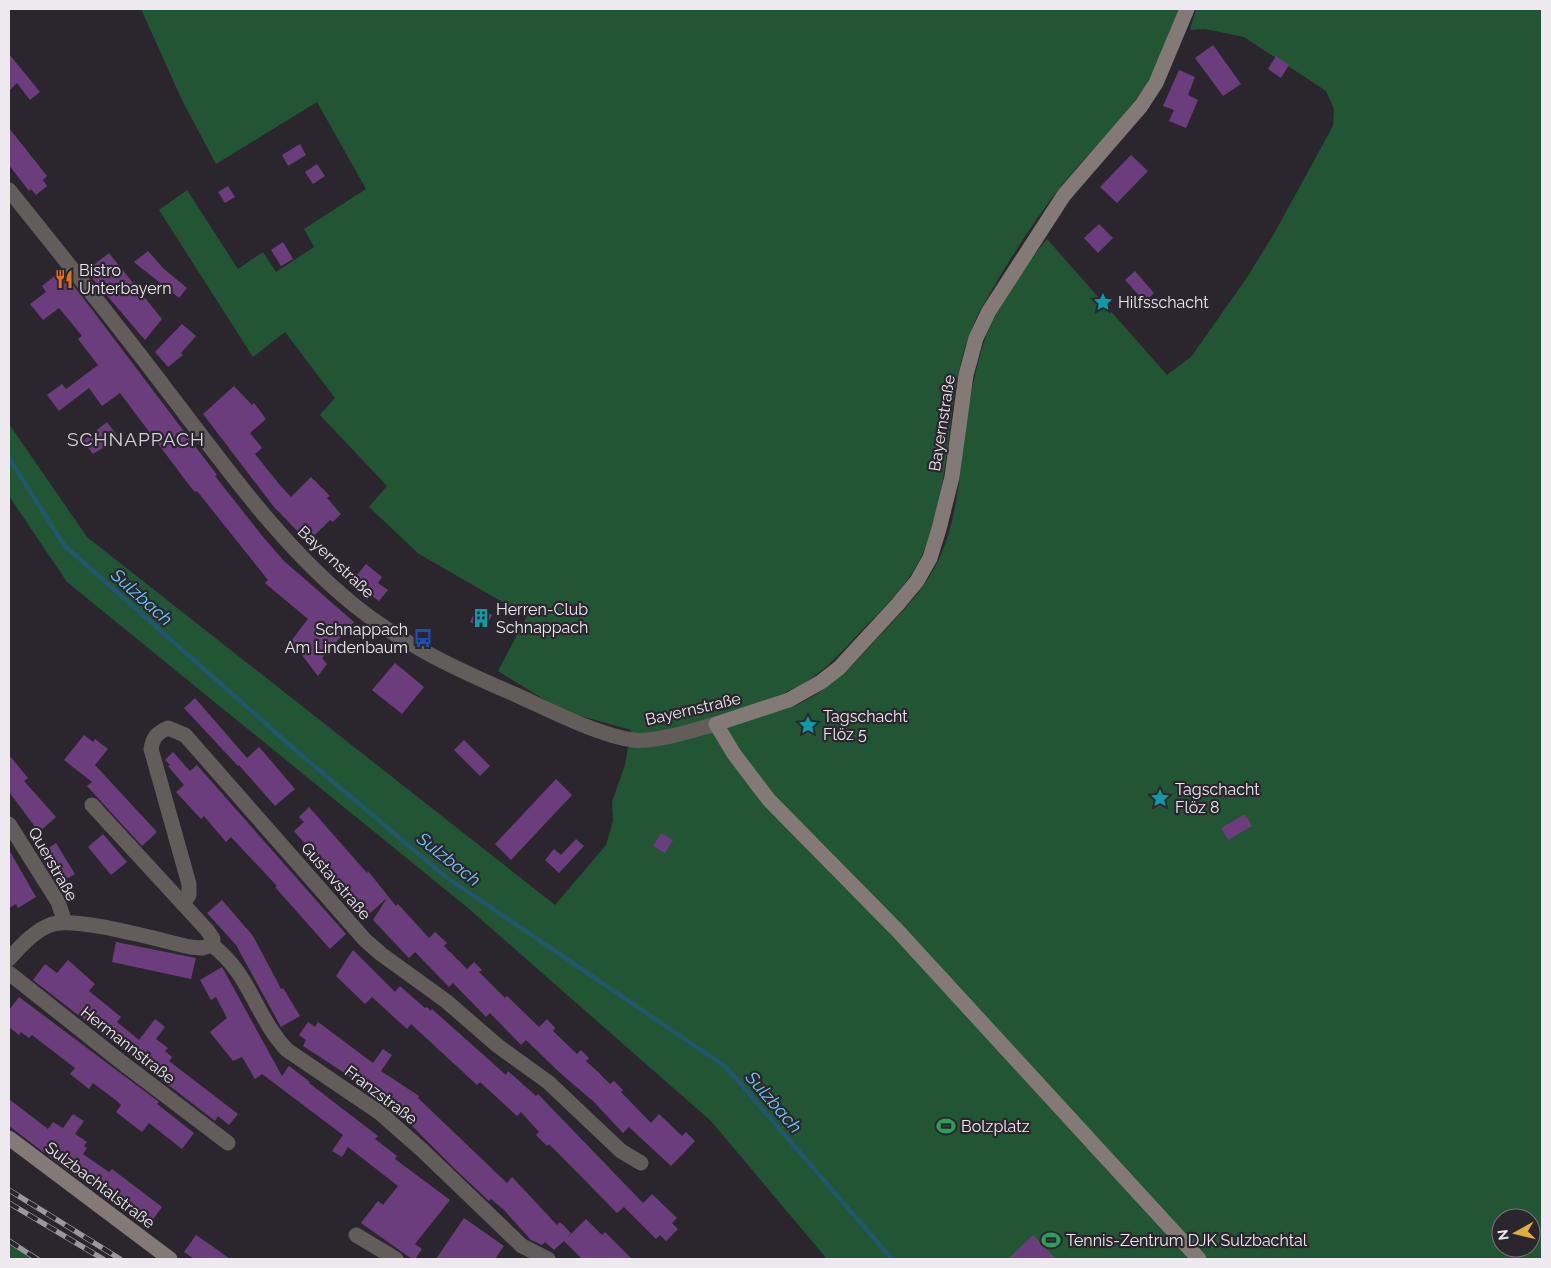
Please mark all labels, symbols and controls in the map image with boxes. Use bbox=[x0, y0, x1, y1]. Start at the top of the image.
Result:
place label: Bistro Unterbayern bbox=[79, 261, 172, 298]
restaurant icon: Bistro Unterbayern bbox=[53, 268, 75, 290]
place icon: Hilfsschacht bbox=[1092, 291, 1114, 313]
place label: Hilfsschacht bbox=[1118, 293, 1209, 312]
street label: Bayernstraße bbox=[925, 373, 959, 473]
district label: SCHNAPPACH bbox=[67, 428, 205, 450]
street label: Bayernstraße bbox=[294, 522, 378, 602]
water label: Sulzbach bbox=[106, 563, 177, 630]
place label: Herren-Club Schnappach bbox=[496, 600, 588, 637]
building icon: Herren-Club Schnappach bbox=[470, 607, 492, 629]
place label: Schnappach Am Lindenbaum bbox=[285, 620, 408, 657]
bus stop icon: Schnappach Am Lindenbaum bbox=[412, 627, 434, 649]
street label: Bayernstraße bbox=[643, 689, 743, 729]
place label: Tagschacht Flöz 5 bbox=[823, 707, 908, 744]
place icon: Tagschacht Flöz 5 bbox=[797, 714, 819, 736]
place label: Tagschacht Flöz 8 bbox=[1175, 780, 1260, 817]
place icon: Tagschacht Flöz 8 bbox=[1149, 787, 1171, 809]
street label: Querstraße bbox=[24, 824, 82, 904]
water label: Sulzbach bbox=[412, 827, 485, 890]
street label: Gustavstraße bbox=[297, 838, 375, 924]
street label: Hermannstraße bbox=[77, 1002, 179, 1088]
street label: Franzstraße bbox=[341, 1062, 421, 1128]
water label: Sulzbach bbox=[741, 1066, 806, 1137]
sports icon: Bolzplatz bbox=[935, 1115, 957, 1137]
place label: Bolzplatz bbox=[961, 1117, 1030, 1136]
street label: Sulzbachtalstraße bbox=[42, 1138, 158, 1232]
north arrow bbox=[1491, 1208, 1541, 1258]
text: N bbox=[1494, 1228, 1512, 1241]
sports icon: Tennis-Zentrum DJK Sulzbachtal bbox=[1040, 1229, 1062, 1251]
place label: Tennis-Zentrum DJK Sulzbachtal bbox=[1066, 1231, 1308, 1250]

